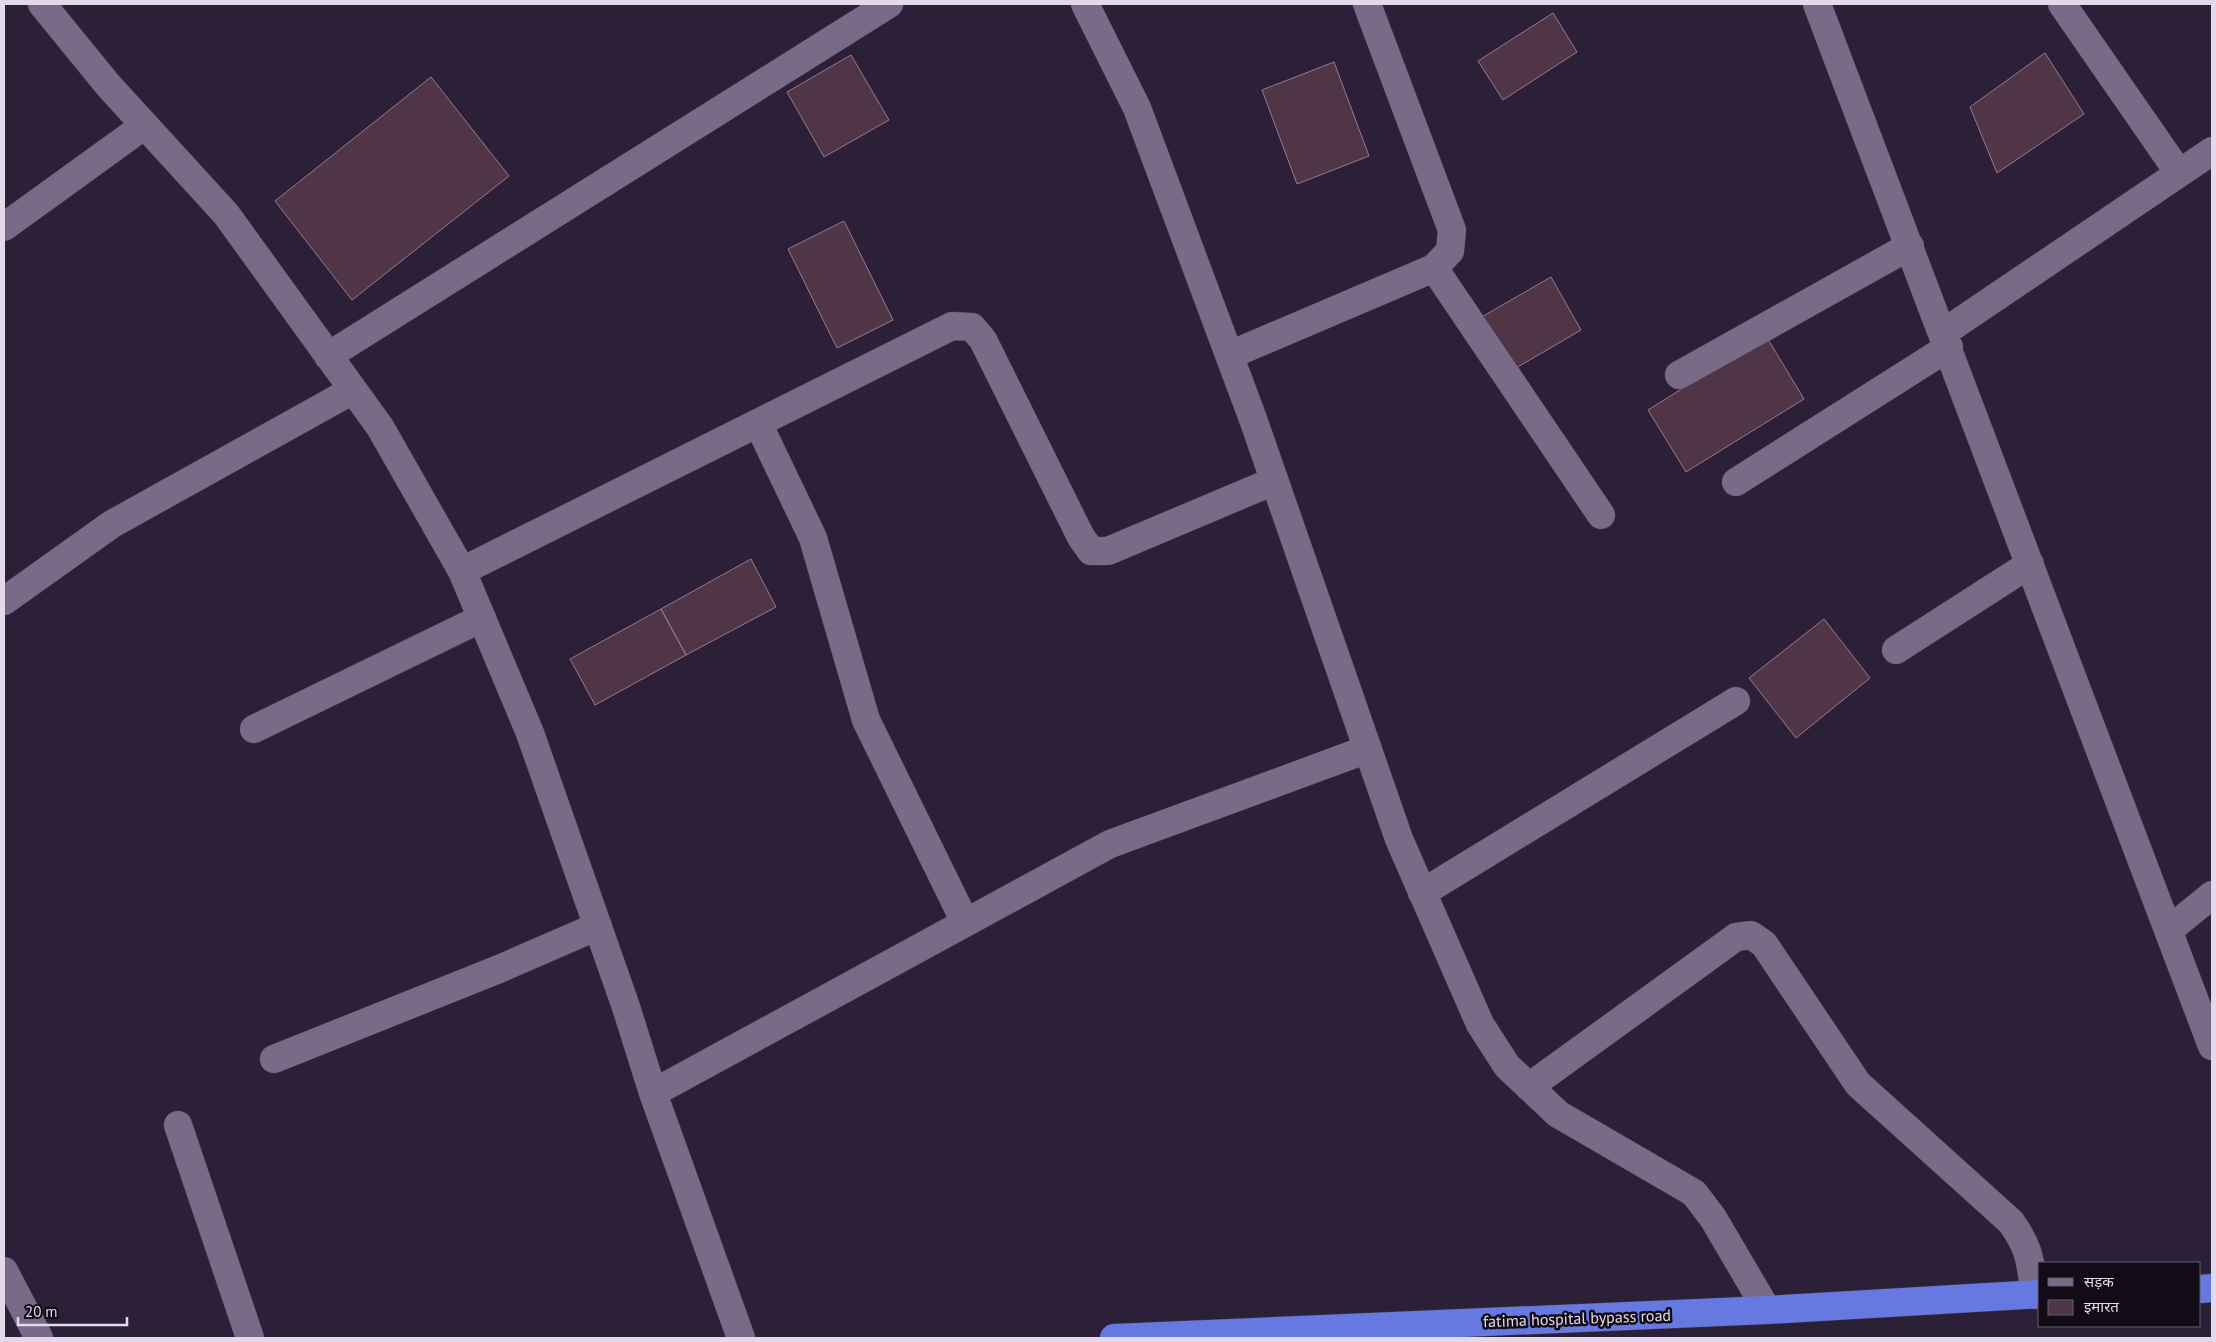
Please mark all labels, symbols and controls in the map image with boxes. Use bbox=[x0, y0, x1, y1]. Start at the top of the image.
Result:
legend bbox=[2038, 1262, 2201, 1327]
text: सड़क bbox=[2084, 1272, 2114, 1291]
scale bar bbox=[18, 1294, 126, 1326]
text: इमारत bbox=[2084, 1297, 2119, 1316]
text: 20 m bbox=[25, 1302, 58, 1321]
street label: fatima hospital bypass road bbox=[1483, 1305, 1671, 1331]

